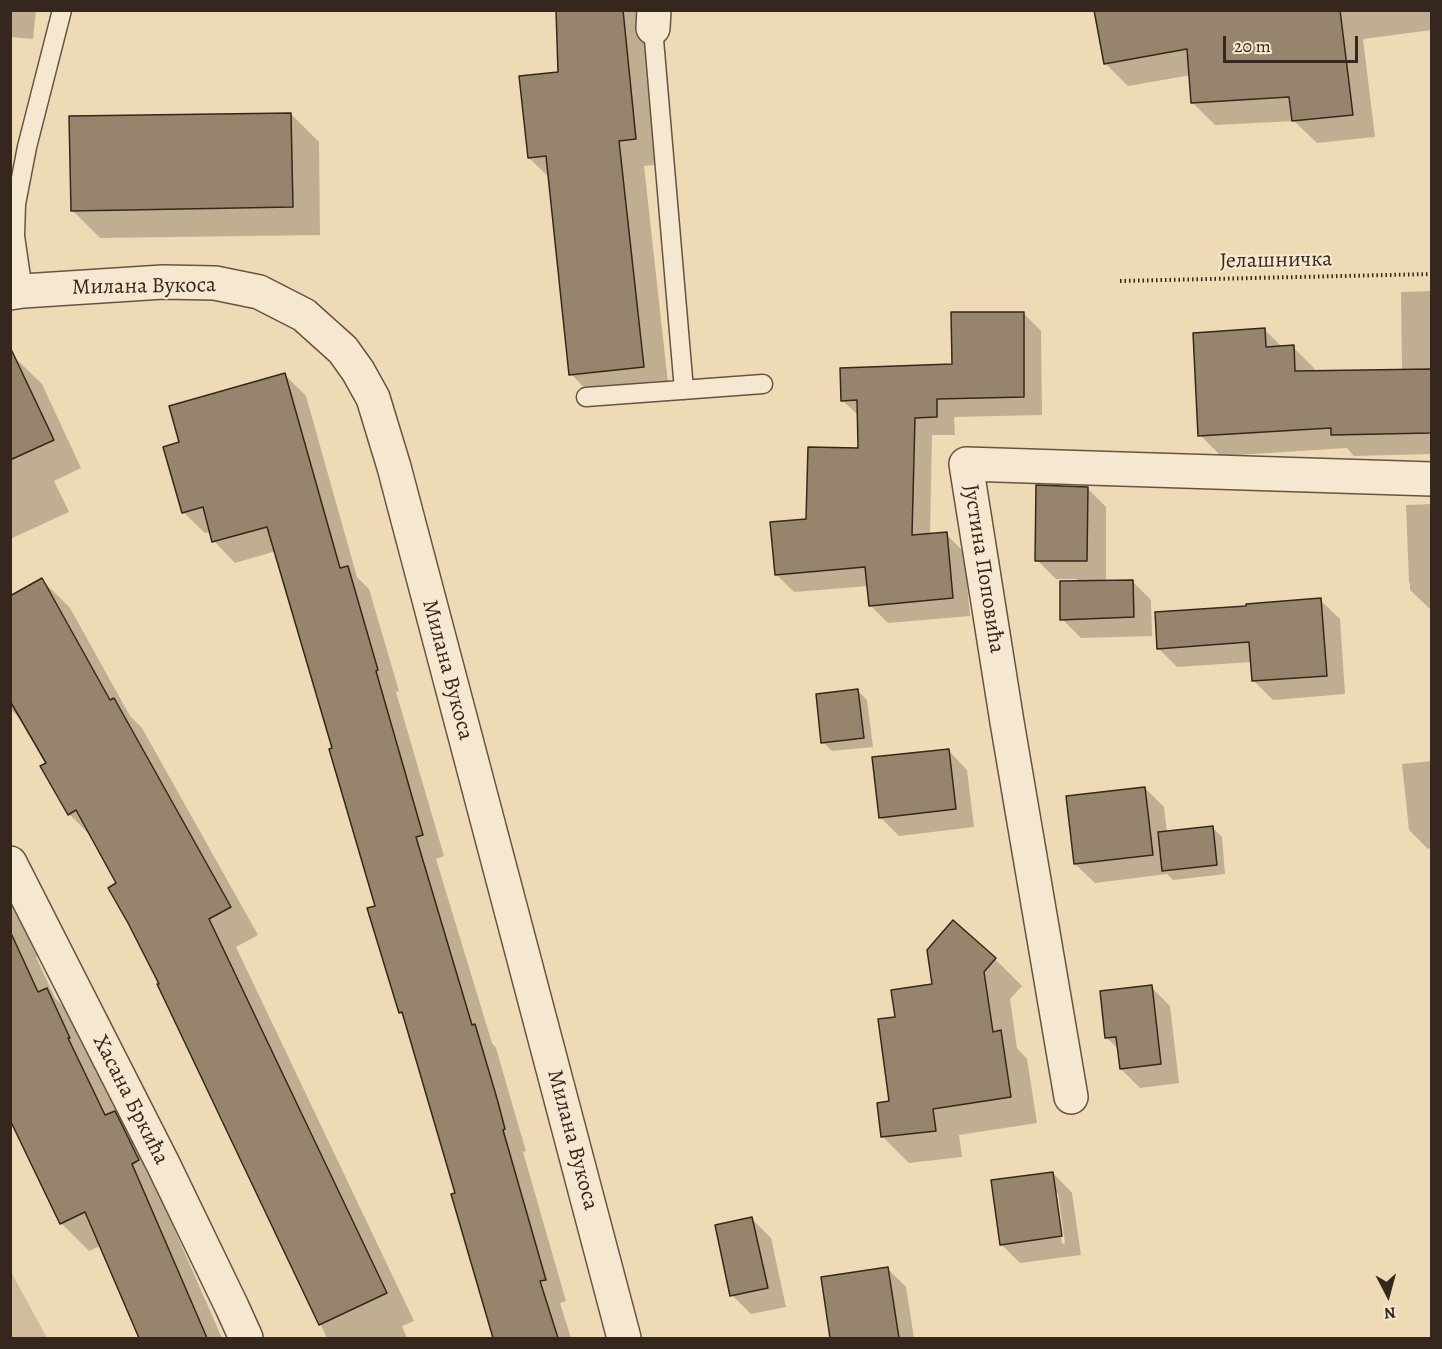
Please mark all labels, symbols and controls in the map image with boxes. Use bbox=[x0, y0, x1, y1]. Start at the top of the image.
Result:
scale bar bbox=[1226, 24, 1361, 62]
text: 20 m bbox=[1234, 34, 1271, 58]
street label: Јелашничка bbox=[1219, 247, 1333, 275]
street label: Милана Вукоса bbox=[72, 273, 216, 301]
street label: Јустина Поповића bbox=[957, 483, 1009, 655]
street label: Милана Вукоса bbox=[416, 597, 478, 743]
street label: Хасана Бркића bbox=[86, 1031, 174, 1169]
street label: Милана Вукоса bbox=[541, 1067, 603, 1213]
north arrow bbox=[1358, 1265, 1418, 1325]
text: N bbox=[1383, 1301, 1397, 1324]

